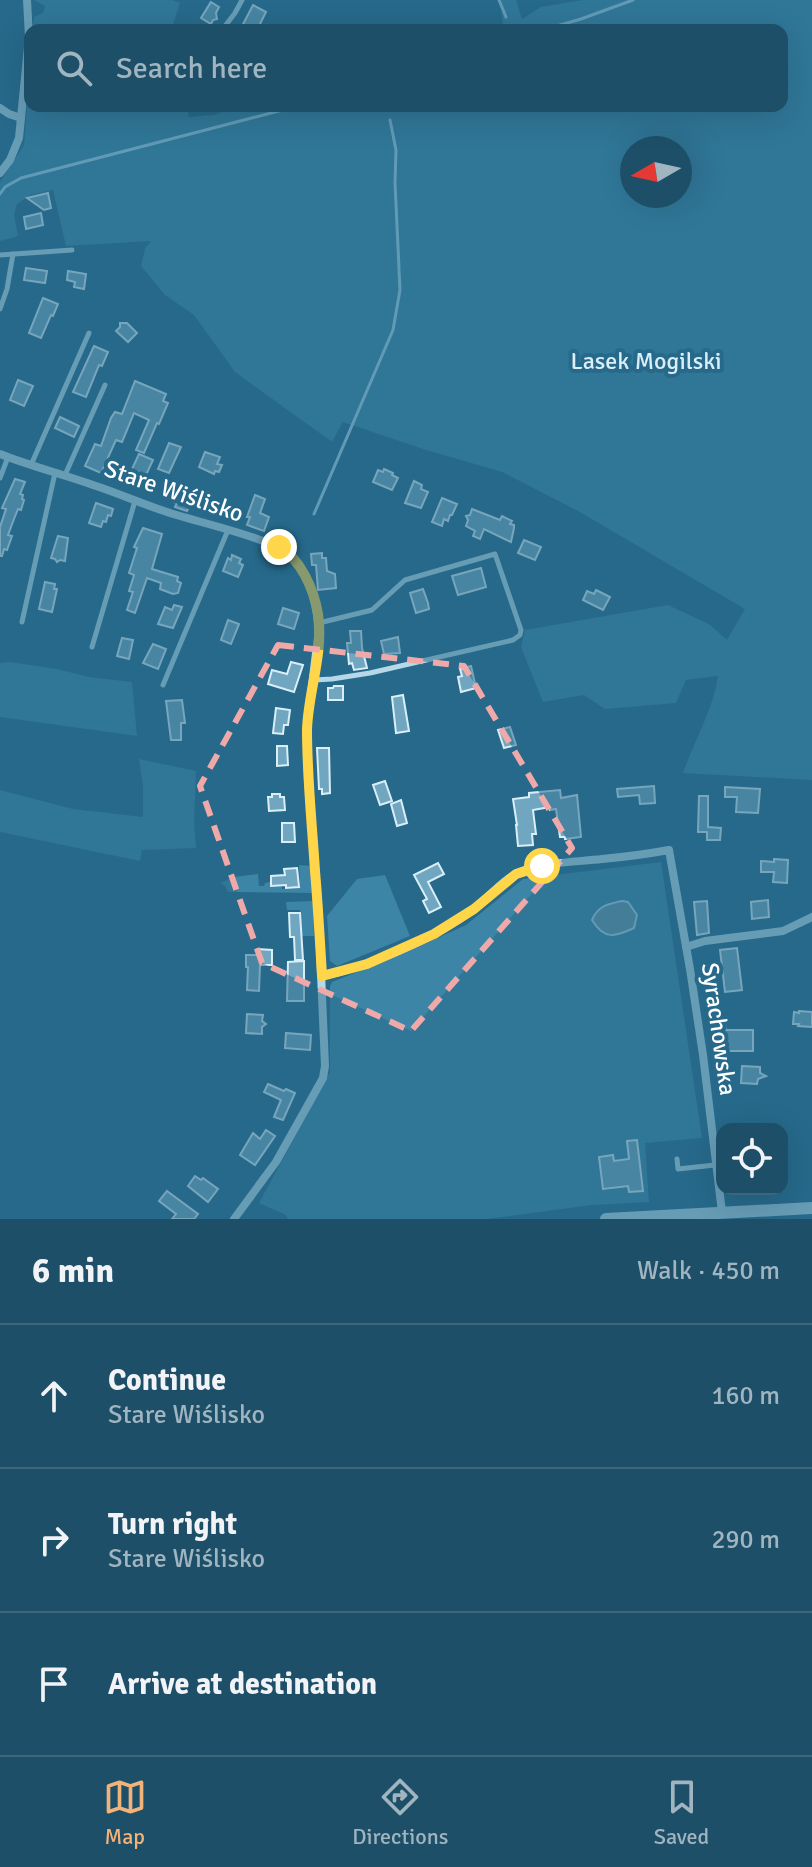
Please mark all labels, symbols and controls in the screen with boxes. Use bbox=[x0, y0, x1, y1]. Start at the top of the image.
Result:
search box bbox=[24, 24, 788, 112]
icon: search bbox=[52, 46, 96, 90]
text: Search here bbox=[116, 50, 267, 87]
north arrow bbox=[620, 136, 692, 208]
park label: Lasek Mogilski bbox=[570, 346, 722, 376]
street label: Stare Wiślisko bbox=[101, 453, 247, 529]
route end bbox=[261, 529, 297, 565]
route start bbox=[524, 848, 560, 884]
street label: Syrachowska bbox=[695, 961, 743, 1097]
map controls bbox=[716, 1123, 788, 1195]
button: locate bbox=[716, 1123, 788, 1195]
text: 6 min bbox=[32, 1250, 114, 1292]
text: Walk · 450 m bbox=[637, 1255, 780, 1287]
text: Continue bbox=[108, 1362, 226, 1399]
icon: ahead bbox=[32, 1374, 76, 1418]
text: 160 m bbox=[711, 1380, 780, 1412]
text: Stare Wiślisko bbox=[108, 1399, 265, 1431]
text: Turn right bbox=[108, 1506, 237, 1543]
icon: right bbox=[32, 1518, 76, 1562]
text: 290 m bbox=[711, 1524, 780, 1556]
text: Stare Wiślisko bbox=[108, 1543, 265, 1575]
icon: arrive bbox=[32, 1662, 76, 1706]
text: Arrive at destination bbox=[108, 1666, 377, 1703]
tab: Map bbox=[103, 1775, 147, 1850]
tab: Directions bbox=[352, 1775, 448, 1850]
tab: Saved bbox=[654, 1775, 709, 1850]

